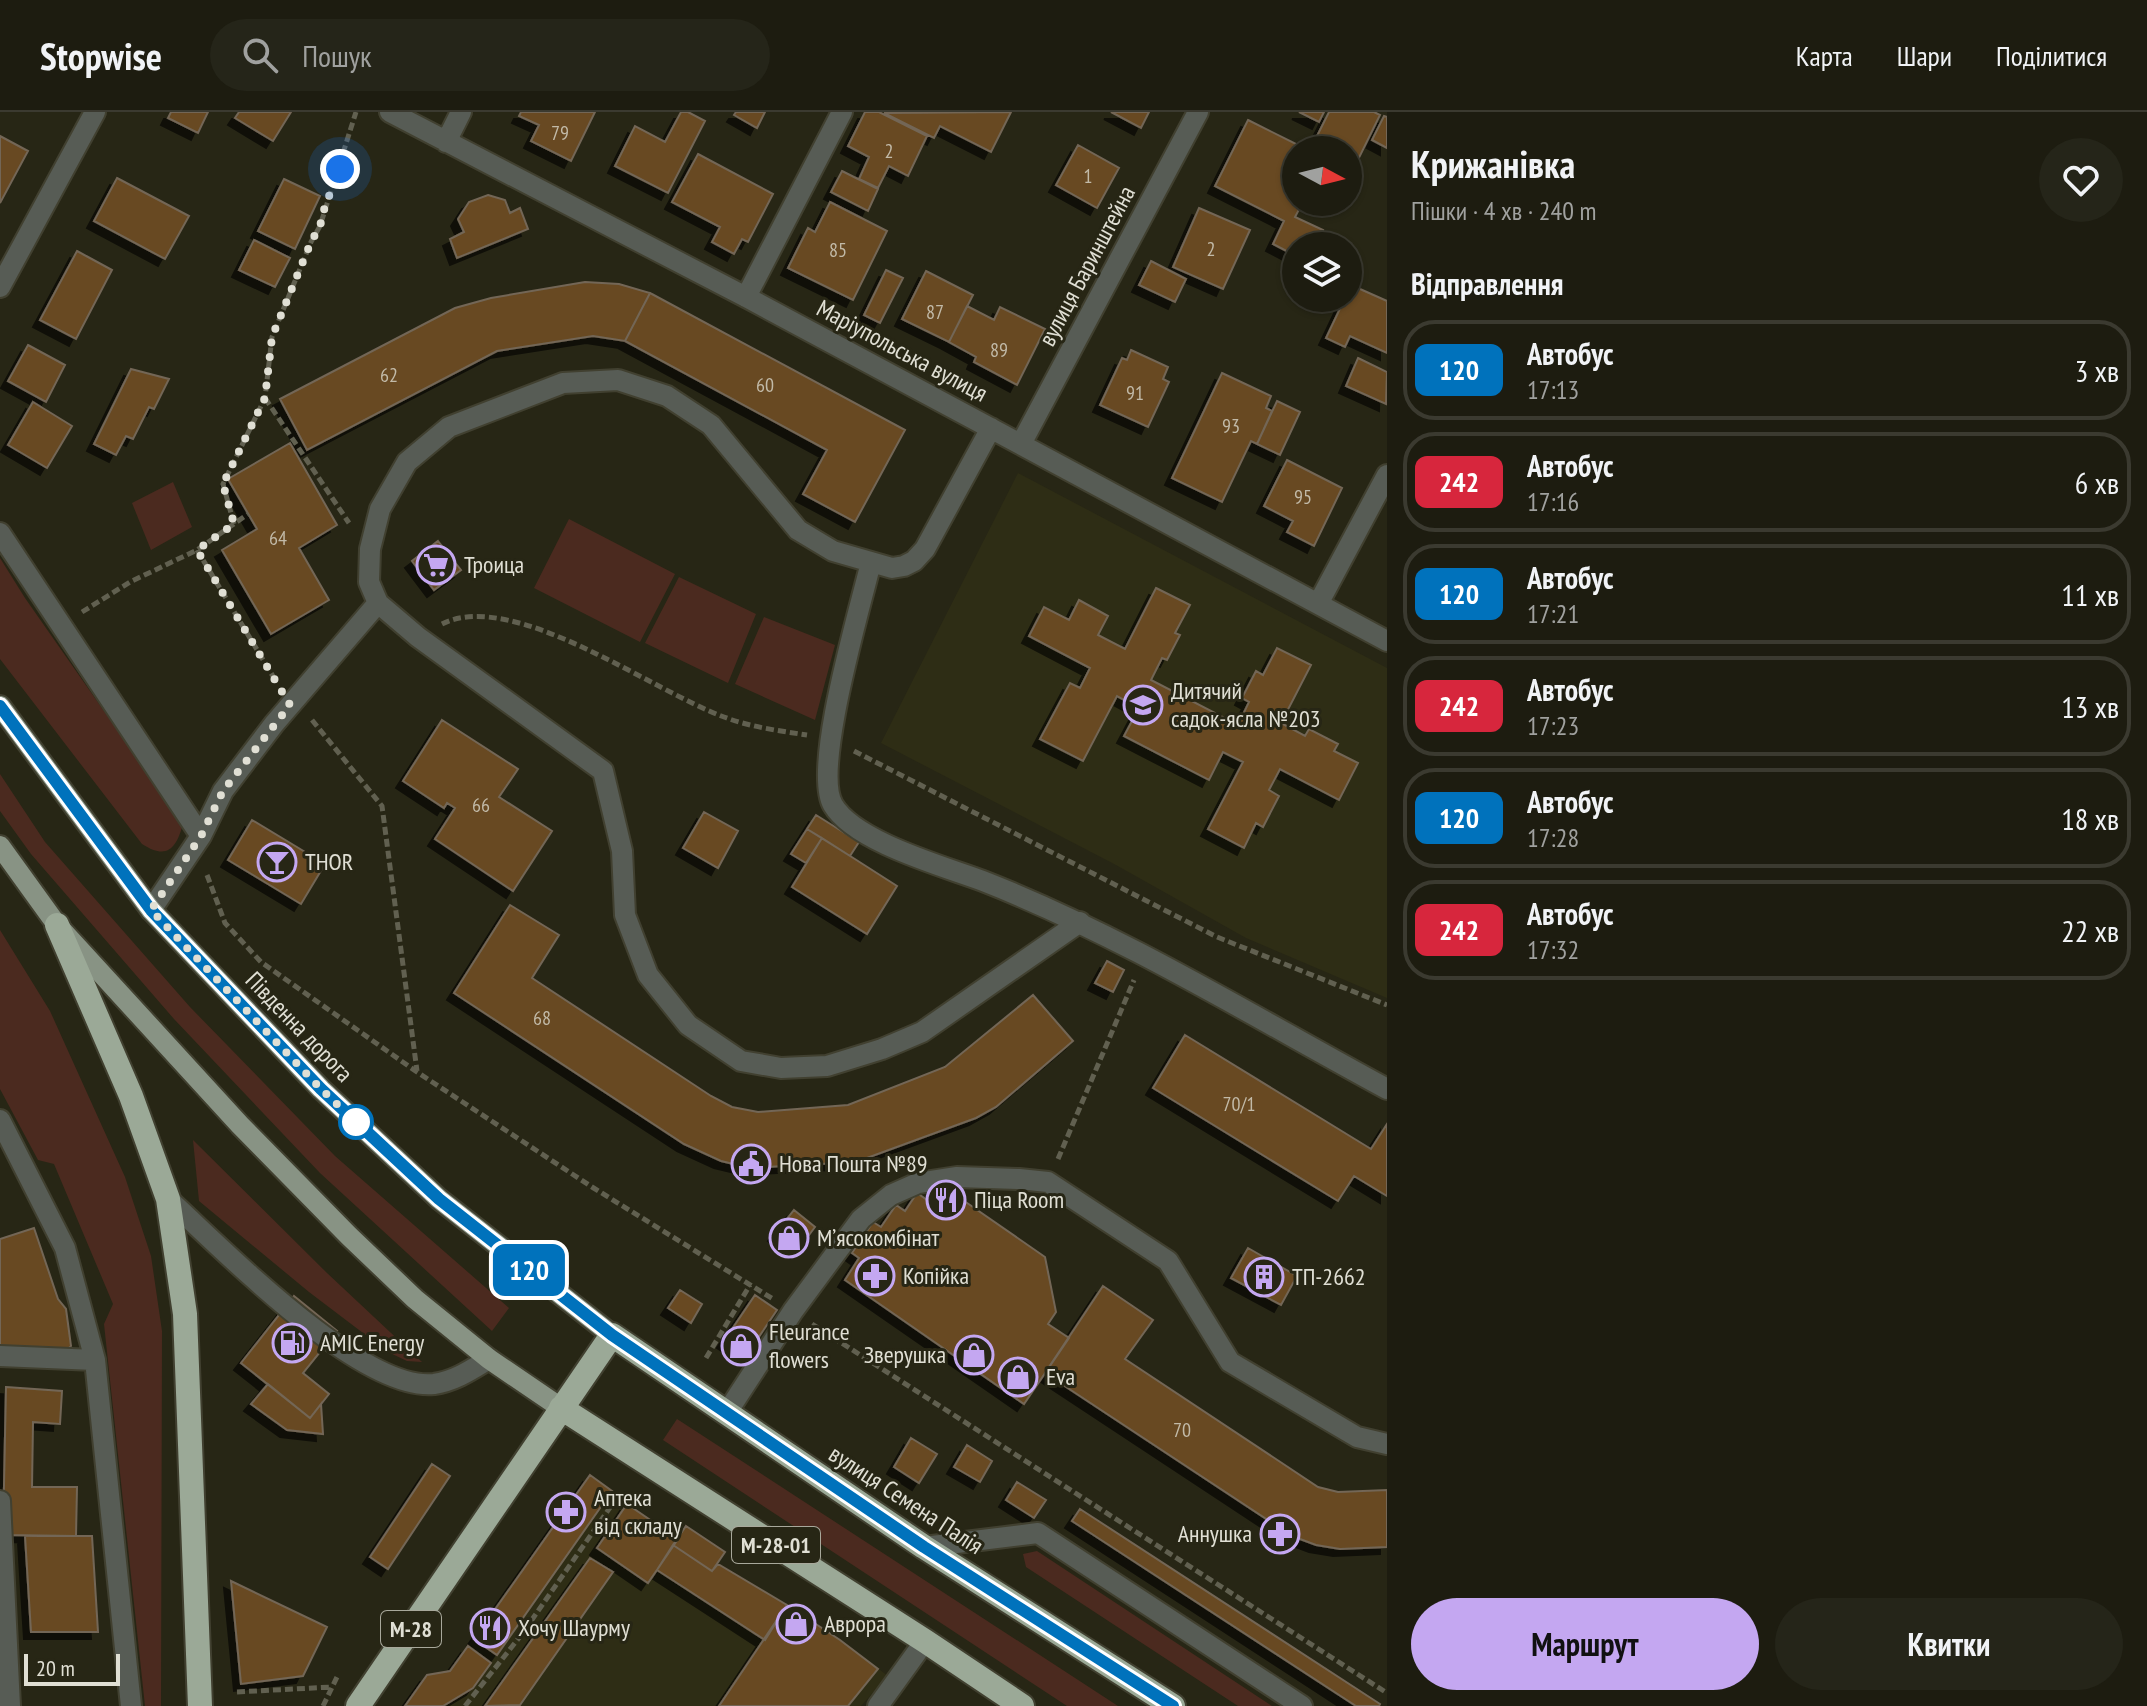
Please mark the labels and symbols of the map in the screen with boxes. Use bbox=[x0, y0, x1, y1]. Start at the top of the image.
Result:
house number: 79 bbox=[551, 120, 569, 146]
north arrow bbox=[1282, 136, 1362, 216]
house number: 2 bbox=[885, 138, 894, 164]
your location bbox=[320, 149, 360, 189]
house number: 1 bbox=[1084, 163, 1093, 189]
street label: вулиця Баринштейна bbox=[1031, 180, 1142, 351]
house number: 2 bbox=[1207, 236, 1216, 262]
house number: 85 bbox=[829, 237, 847, 263]
street label: Маріупольська вулиця bbox=[812, 293, 993, 409]
house number: 87 bbox=[926, 299, 944, 325]
house number: 89 bbox=[990, 337, 1008, 363]
house number: 62 bbox=[380, 362, 398, 388]
house number: 60 bbox=[756, 372, 774, 398]
house number: 91 bbox=[1126, 380, 1144, 406]
house number: 93 bbox=[1222, 413, 1240, 439]
house number: 95 bbox=[1294, 484, 1312, 510]
house number: 64 bbox=[269, 525, 287, 551]
supermarket icon: Троица bbox=[415, 544, 457, 586]
place label: Троица bbox=[464, 549, 524, 580]
place label: Дитячий садок-ясла №203 bbox=[1171, 675, 1321, 734]
school or university icon: Дитячий садок-ясла №203 bbox=[1122, 684, 1164, 726]
house number: 66 bbox=[472, 792, 490, 818]
bar icon: THOR bbox=[256, 841, 298, 883]
place label: THOR bbox=[305, 846, 353, 877]
street label: Південна дорога bbox=[239, 965, 360, 1088]
house number: 68 bbox=[533, 1005, 551, 1031]
house number: 70/1 bbox=[1223, 1091, 1255, 1117]
unlabelled marker bbox=[339, 1105, 373, 1139]
public building icon: Нова Пошта №89 bbox=[730, 1143, 772, 1185]
place label: Нова Пошта №89 bbox=[779, 1148, 928, 1179]
restaurant icon: Піца Room bbox=[925, 1179, 967, 1221]
place label: Піца Room bbox=[974, 1184, 1064, 1215]
shop icon: Мʼясокомбінат bbox=[768, 1217, 810, 1259]
place label: Мʼясокомбінат bbox=[817, 1222, 940, 1253]
line badge: 120 bbox=[483, 1244, 575, 1296]
pharmacy icon: Копійка bbox=[854, 1255, 896, 1297]
building icon: ТП-2662 bbox=[1243, 1256, 1285, 1298]
place label: Копійка bbox=[903, 1260, 969, 1291]
place label: ТП-2662 bbox=[1292, 1261, 1366, 1292]
place label: Fleurance flowers bbox=[769, 1316, 850, 1375]
fuel station icon: AMIC Energy bbox=[271, 1322, 313, 1364]
shop icon: Fleurance flowers bbox=[720, 1325, 762, 1367]
place label: AMIC Energy bbox=[320, 1327, 424, 1358]
shop icon: Зверушка bbox=[953, 1334, 995, 1376]
place label: Зверушка bbox=[864, 1339, 946, 1370]
shop icon: Eva bbox=[997, 1356, 1039, 1398]
place label: Eva bbox=[1046, 1361, 1075, 1392]
house number: 70 bbox=[1173, 1417, 1191, 1443]
street label: вулиця Семена Палія bbox=[823, 1438, 989, 1561]
place label: Аптека від складу bbox=[594, 1482, 682, 1541]
pharmacy icon: Аптека від складу bbox=[545, 1491, 587, 1533]
pharmacy icon: Аннушка bbox=[1259, 1513, 1301, 1555]
place label: Аннушка bbox=[1178, 1518, 1252, 1549]
road number: М-28-01 bbox=[732, 1527, 820, 1563]
shop icon: Аврора bbox=[775, 1603, 817, 1645]
restaurant icon: Хочу Шаурму bbox=[469, 1607, 511, 1649]
place label: Аврора bbox=[824, 1608, 886, 1639]
road number: М-28 bbox=[381, 1611, 441, 1647]
place label: Хочу Шаурму bbox=[518, 1612, 630, 1643]
scale bar bbox=[24, 1650, 120, 1686]

